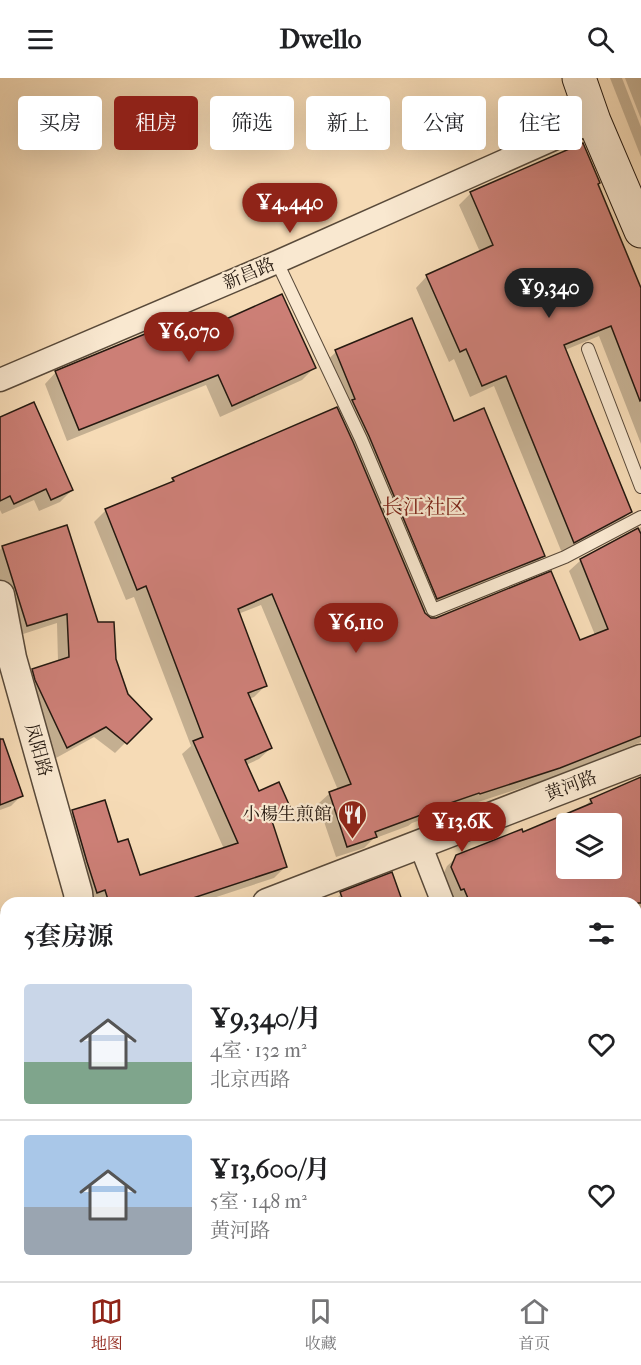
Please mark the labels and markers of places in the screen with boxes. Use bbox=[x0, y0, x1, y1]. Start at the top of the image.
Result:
pin: ¥4,440 bbox=[241, 183, 339, 234]
pin: ¥9,340 bbox=[500, 268, 598, 319]
pin: ¥6,070 bbox=[140, 312, 238, 363]
pin: ¥6,110 bbox=[307, 603, 405, 654]
restaurant icon: 小楊生煎館 bbox=[337, 798, 369, 840]
pin: ¥13.6K bbox=[413, 802, 511, 853]
place label: 小楊生煎館 bbox=[242, 804, 332, 825]

